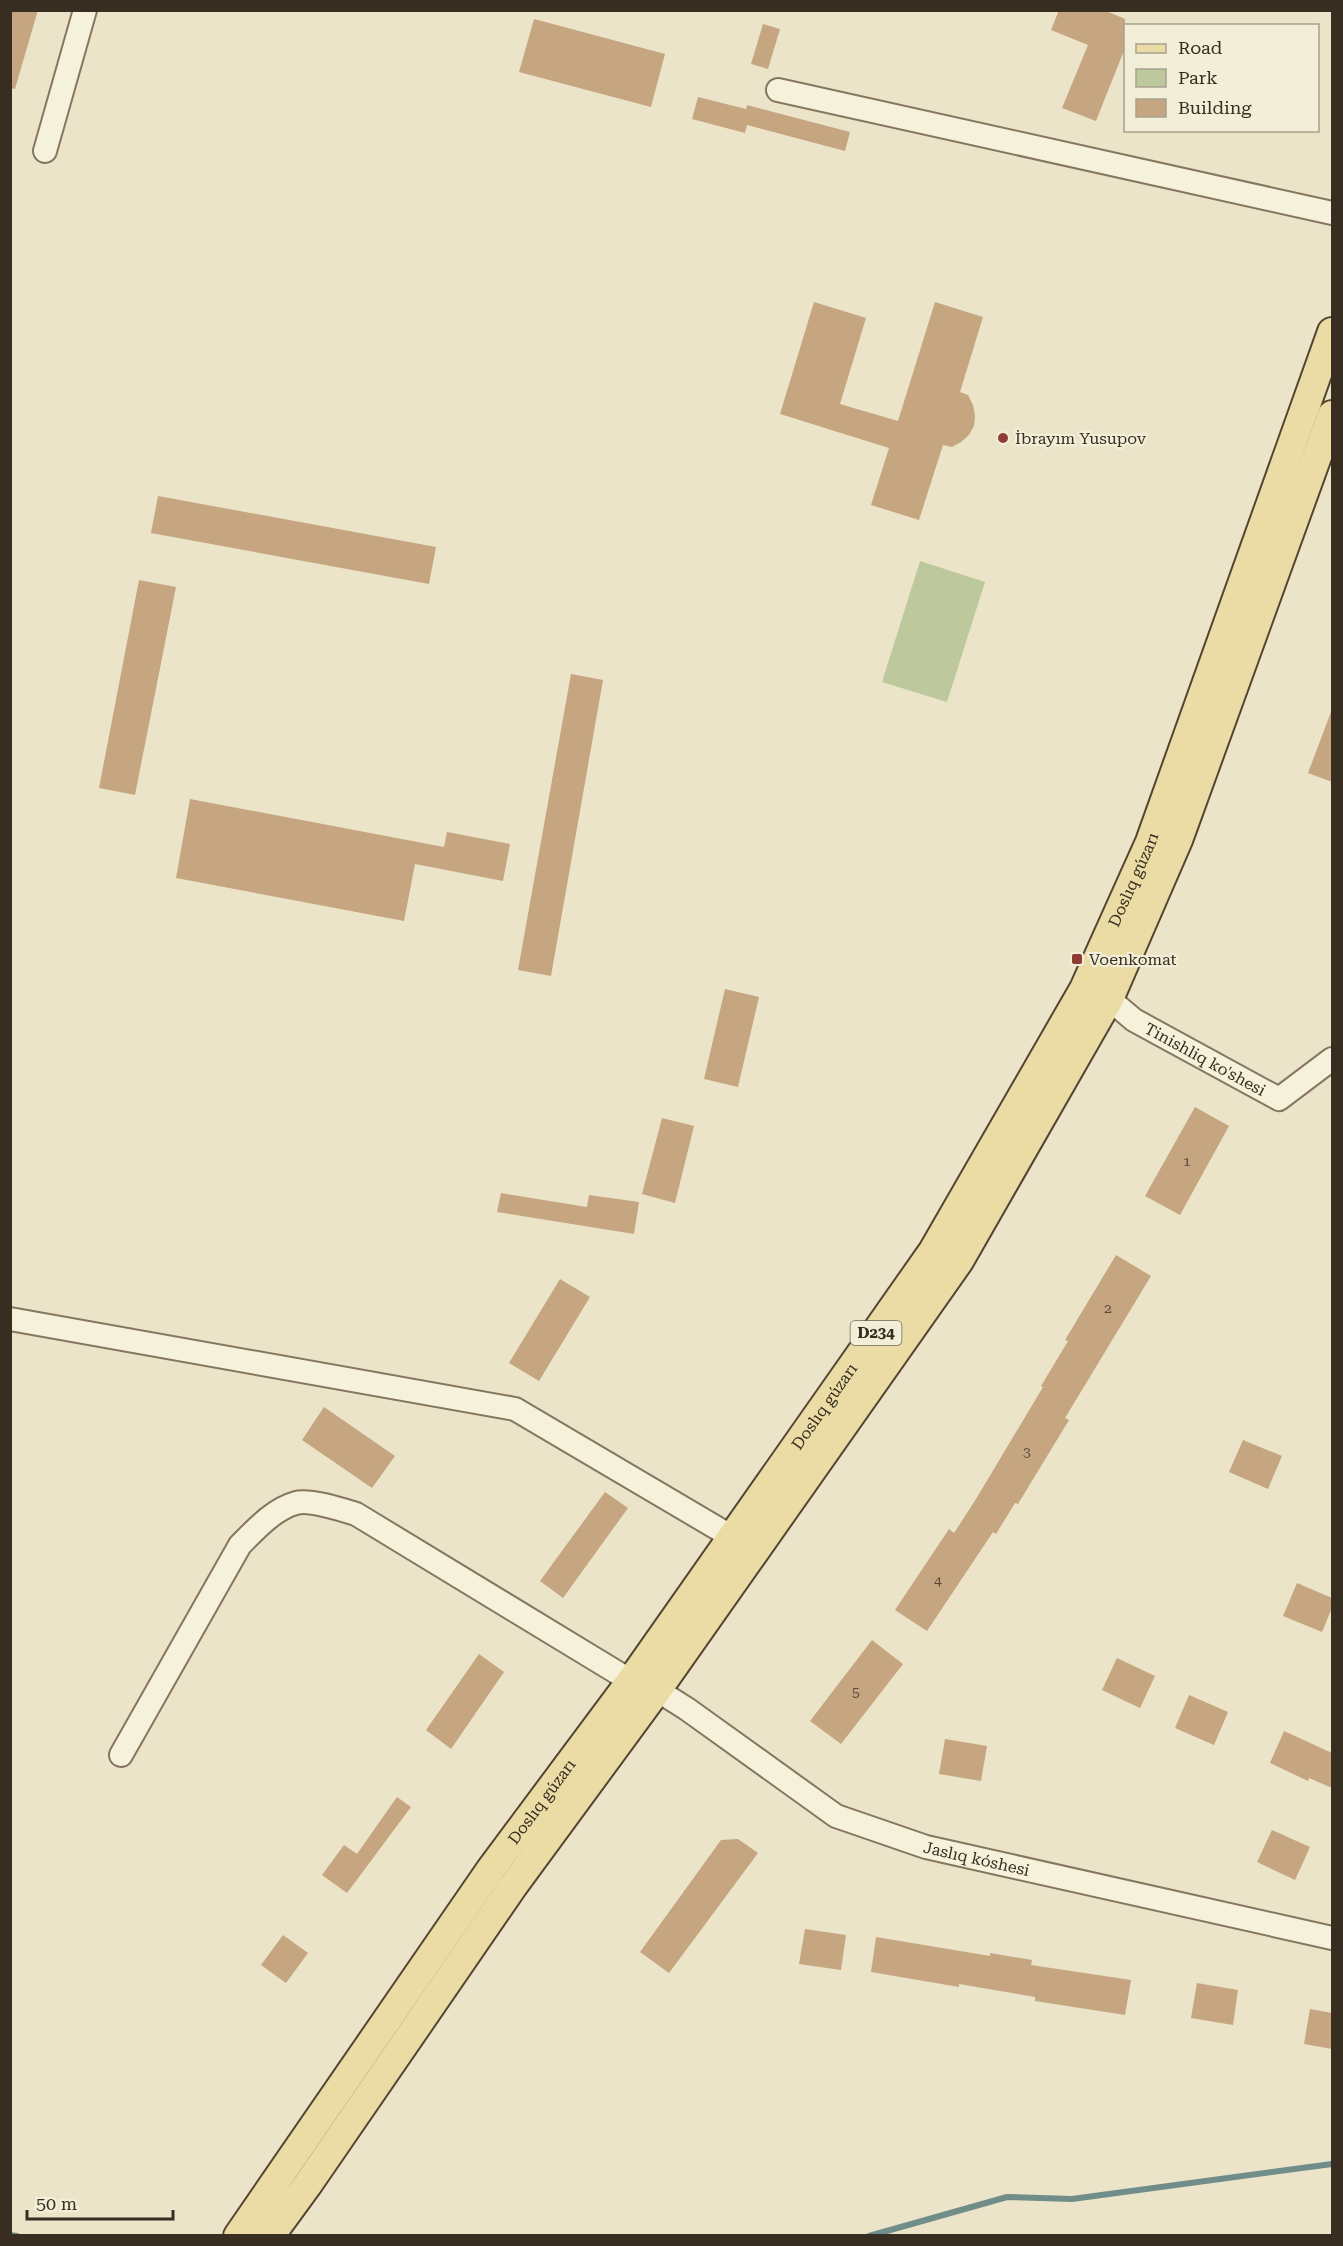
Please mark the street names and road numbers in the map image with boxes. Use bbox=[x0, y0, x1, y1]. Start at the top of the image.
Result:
street label: Doslıq gúzarı bbox=[1104, 830, 1162, 930]
street label: Tinishliq ko'shesi bbox=[1142, 1018, 1269, 1100]
road number: D234 bbox=[850, 1321, 902, 1345]
street label: Doslıq gúzarı bbox=[787, 1359, 861, 1453]
street label: Doslıq gúzarı bbox=[503, 1755, 579, 1848]
street label: Jaslıq kóshesi bbox=[922, 1837, 1031, 1879]

